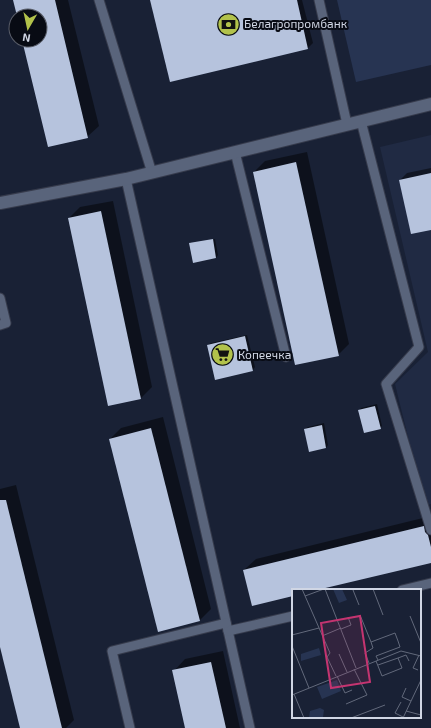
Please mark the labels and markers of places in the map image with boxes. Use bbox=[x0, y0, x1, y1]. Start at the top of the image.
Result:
bank icon: Белагропромбанк bbox=[216, 11, 242, 37]
place label: Белагропромбанк bbox=[244, 16, 348, 30]
supermarket icon: Копеечка bbox=[210, 342, 236, 368]
place label: Копеечка bbox=[238, 347, 291, 361]

